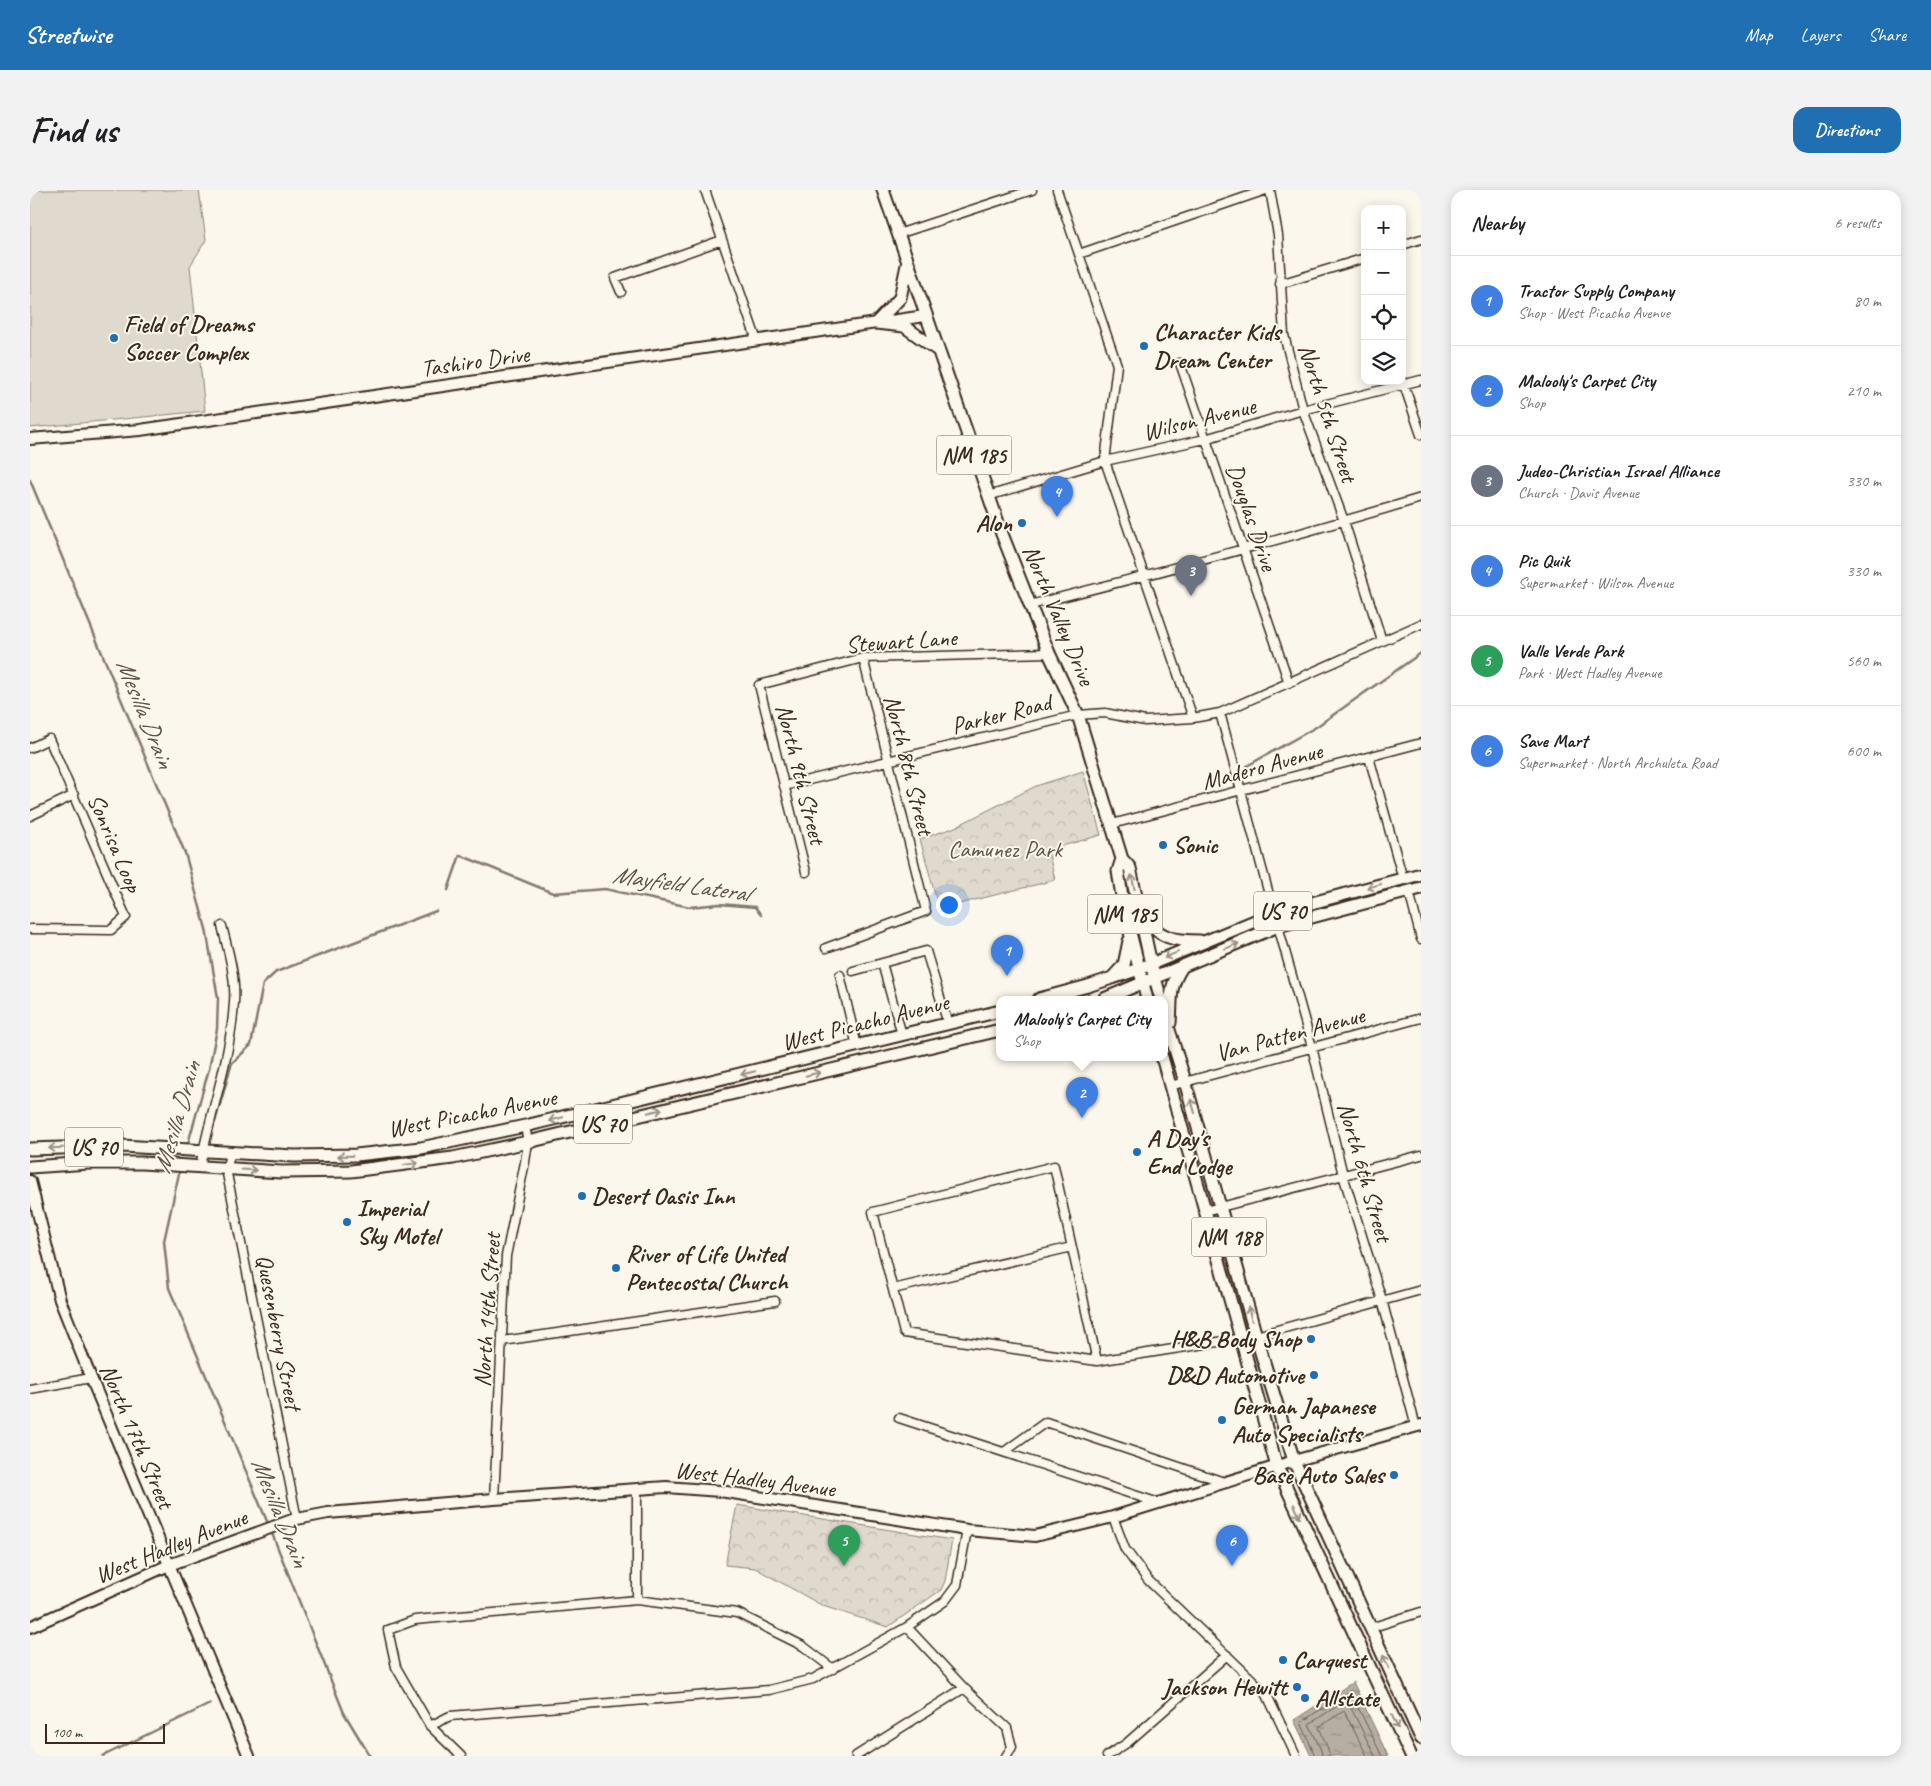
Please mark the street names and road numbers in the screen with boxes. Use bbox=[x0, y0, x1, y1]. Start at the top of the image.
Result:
street label: Tashiro Drive bbox=[419, 338, 533, 383]
street label: North 5th Street bbox=[1292, 340, 1365, 488]
street label: Wilson Avenue bbox=[1140, 390, 1261, 447]
road number: NM 185 bbox=[936, 436, 1012, 474]
street label: Douglas Drive bbox=[1220, 460, 1285, 576]
street label: North Valley Drive bbox=[1016, 540, 1103, 692]
street label: Stewart Lane bbox=[845, 622, 960, 660]
street label: Parker Road bbox=[948, 686, 1057, 741]
street label: North 8th Street bbox=[877, 692, 941, 840]
street label: North 9th Street bbox=[769, 701, 833, 849]
street label: Madero Avenue bbox=[1199, 735, 1327, 796]
street label: Sonrisa Loop bbox=[81, 789, 149, 898]
road number: US 70 bbox=[1254, 891, 1312, 930]
road number: NM 185 bbox=[1088, 894, 1162, 934]
street label: West Picacho Avenue bbox=[778, 986, 954, 1057]
street label: Van Patten Avenue bbox=[1212, 999, 1370, 1068]
street label: West Picacho Avenue bbox=[385, 1082, 561, 1144]
street label: North 6th Street bbox=[1331, 1099, 1400, 1247]
road number: US 70 bbox=[574, 1104, 632, 1144]
road number: US 70 bbox=[65, 1128, 123, 1166]
road number: NM 188 bbox=[1192, 1218, 1266, 1256]
street label: North 14th Street bbox=[467, 1230, 507, 1388]
street label: Quesenberry Street bbox=[249, 1252, 309, 1415]
street label: North 17th Street bbox=[93, 1359, 182, 1515]
street label: West Hadley Avenue bbox=[673, 1454, 839, 1504]
street label: West Hadley Avenue bbox=[91, 1501, 253, 1590]

